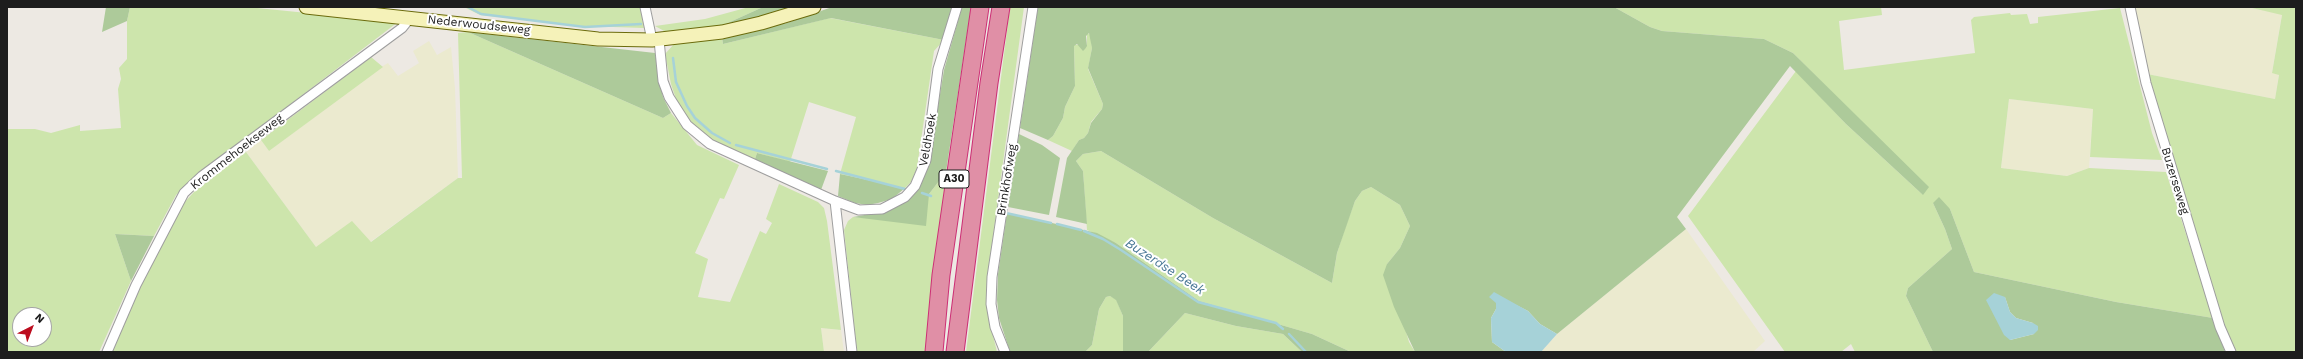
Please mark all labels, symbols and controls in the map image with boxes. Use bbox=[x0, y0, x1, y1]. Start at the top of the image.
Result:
street label: Nederwoudseweg bbox=[427, 12, 531, 38]
street label: Krommehoekseweg bbox=[188, 111, 286, 193]
street label: Veldhoek bbox=[916, 112, 940, 168]
street label: Brinkhofweg bbox=[994, 143, 1020, 217]
street label: Buzerseweg bbox=[2158, 146, 2192, 216]
road number: A30 bbox=[939, 170, 969, 188]
water label: Buzerdse Beek bbox=[1122, 236, 1208, 298]
north arrow bbox=[12, 307, 52, 347]
text: N bbox=[32, 311, 47, 326]

